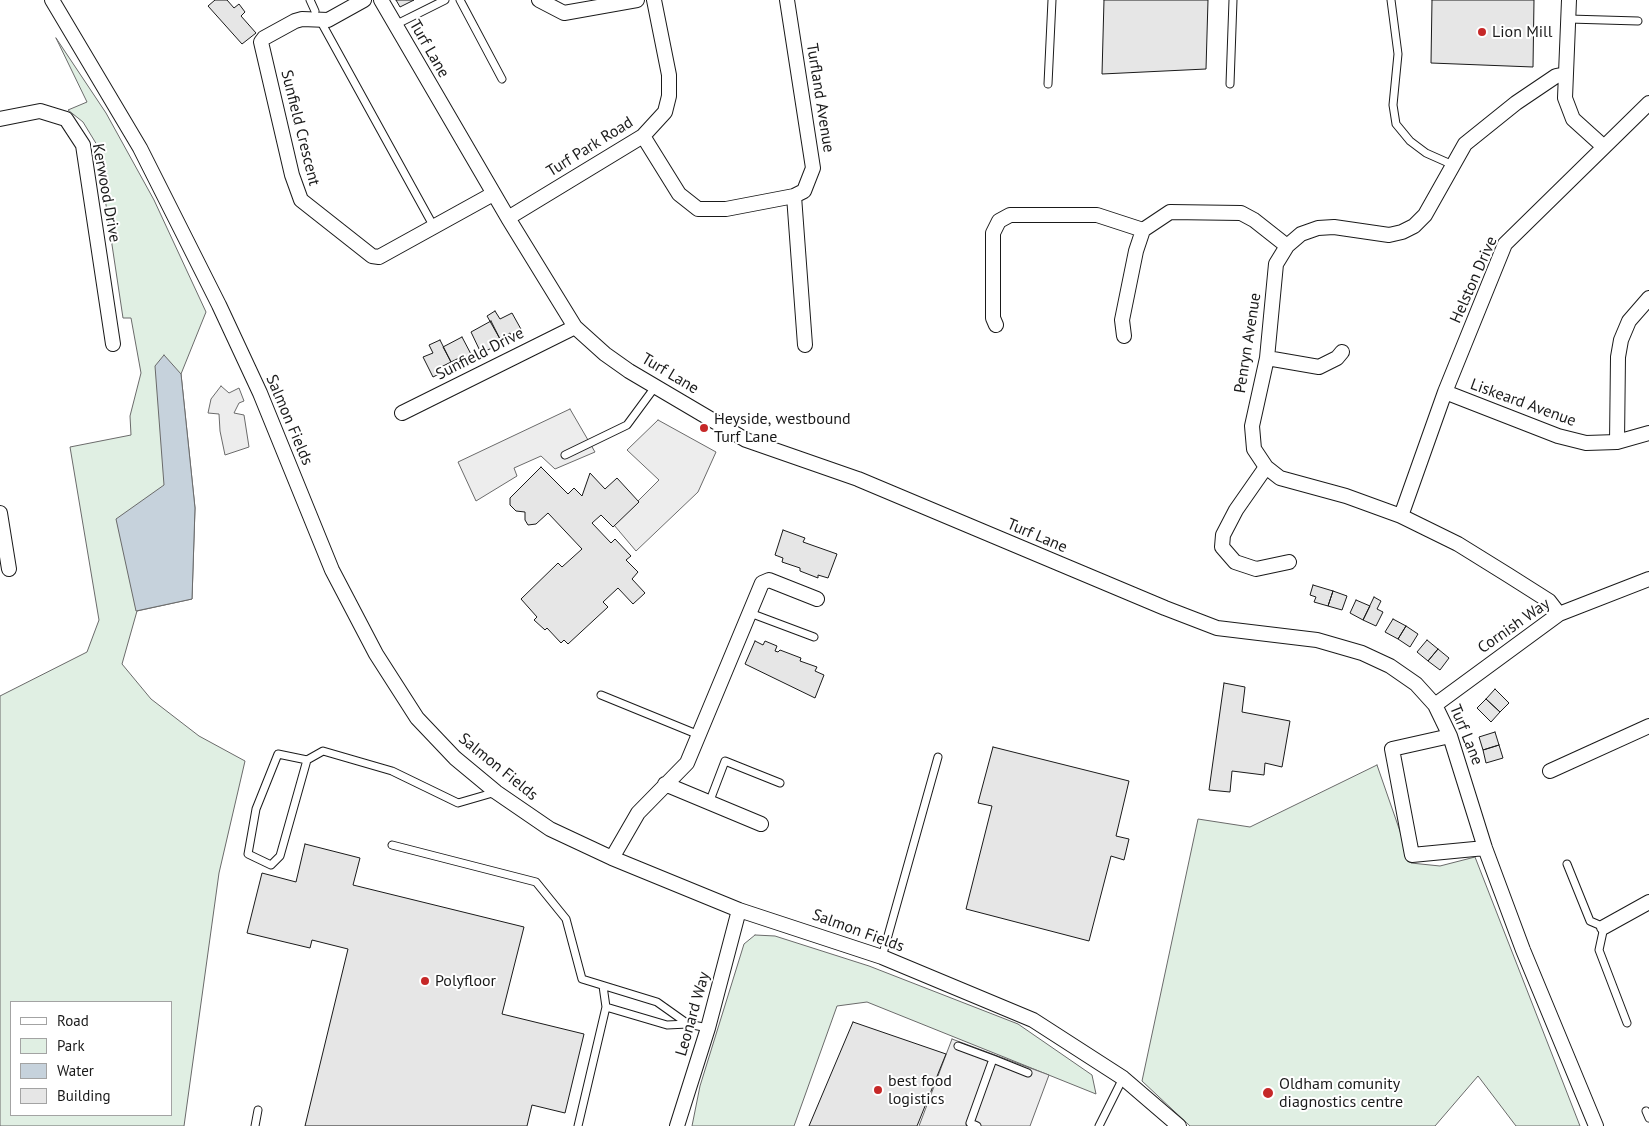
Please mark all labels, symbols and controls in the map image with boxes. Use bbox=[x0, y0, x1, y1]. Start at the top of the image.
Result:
street label: Turf Lane bbox=[405, 17, 453, 81]
place label: Lion Mill bbox=[1492, 22, 1552, 42]
marker: Lion Mill bbox=[1476, 26, 1488, 38]
street label: Turfland Avenue bbox=[802, 42, 838, 154]
street label: Sunfield Crescent bbox=[276, 68, 324, 188]
street label: Turf Park Road bbox=[543, 113, 637, 181]
street label: Kerwood Drive bbox=[88, 142, 124, 244]
street label: Helston Drive bbox=[1446, 234, 1502, 326]
street label: Penryn Avenue bbox=[1231, 292, 1265, 394]
street label: Sunfield Drive bbox=[433, 324, 527, 384]
street label: Turf Lane bbox=[638, 349, 702, 399]
street label: Salmon Fields bbox=[261, 372, 317, 468]
street label: Liskeard Avenue bbox=[1468, 375, 1578, 431]
place label: Heyside, westbound Turf Lane bbox=[714, 409, 851, 447]
marker: Heyside, westbound Turf Lane bbox=[698, 422, 710, 434]
street label: Turf Lane bbox=[1004, 515, 1070, 557]
street label: Cornish Way bbox=[1474, 594, 1554, 658]
street label: Turf Lane bbox=[1445, 702, 1487, 768]
street label: Salmon Fields bbox=[455, 729, 541, 805]
street label: Salmon Fields bbox=[809, 905, 907, 957]
street label: Leonard Way bbox=[672, 970, 714, 1058]
place label: Polyfloor bbox=[435, 971, 496, 991]
marker: Polyfloor bbox=[419, 975, 431, 987]
legend bbox=[10, 1001, 172, 1116]
text: Road bbox=[57, 1011, 89, 1030]
text: Park bbox=[57, 1036, 85, 1055]
text: Water bbox=[57, 1061, 94, 1080]
place label: best food logistics bbox=[888, 1071, 952, 1109]
place label: Oldham comunity diagnostics centre bbox=[1279, 1074, 1403, 1112]
marker: best food logistics bbox=[872, 1084, 884, 1096]
text: Building bbox=[57, 1086, 111, 1105]
marker: Oldham comunity diagnostics centre bbox=[1261, 1086, 1275, 1100]

